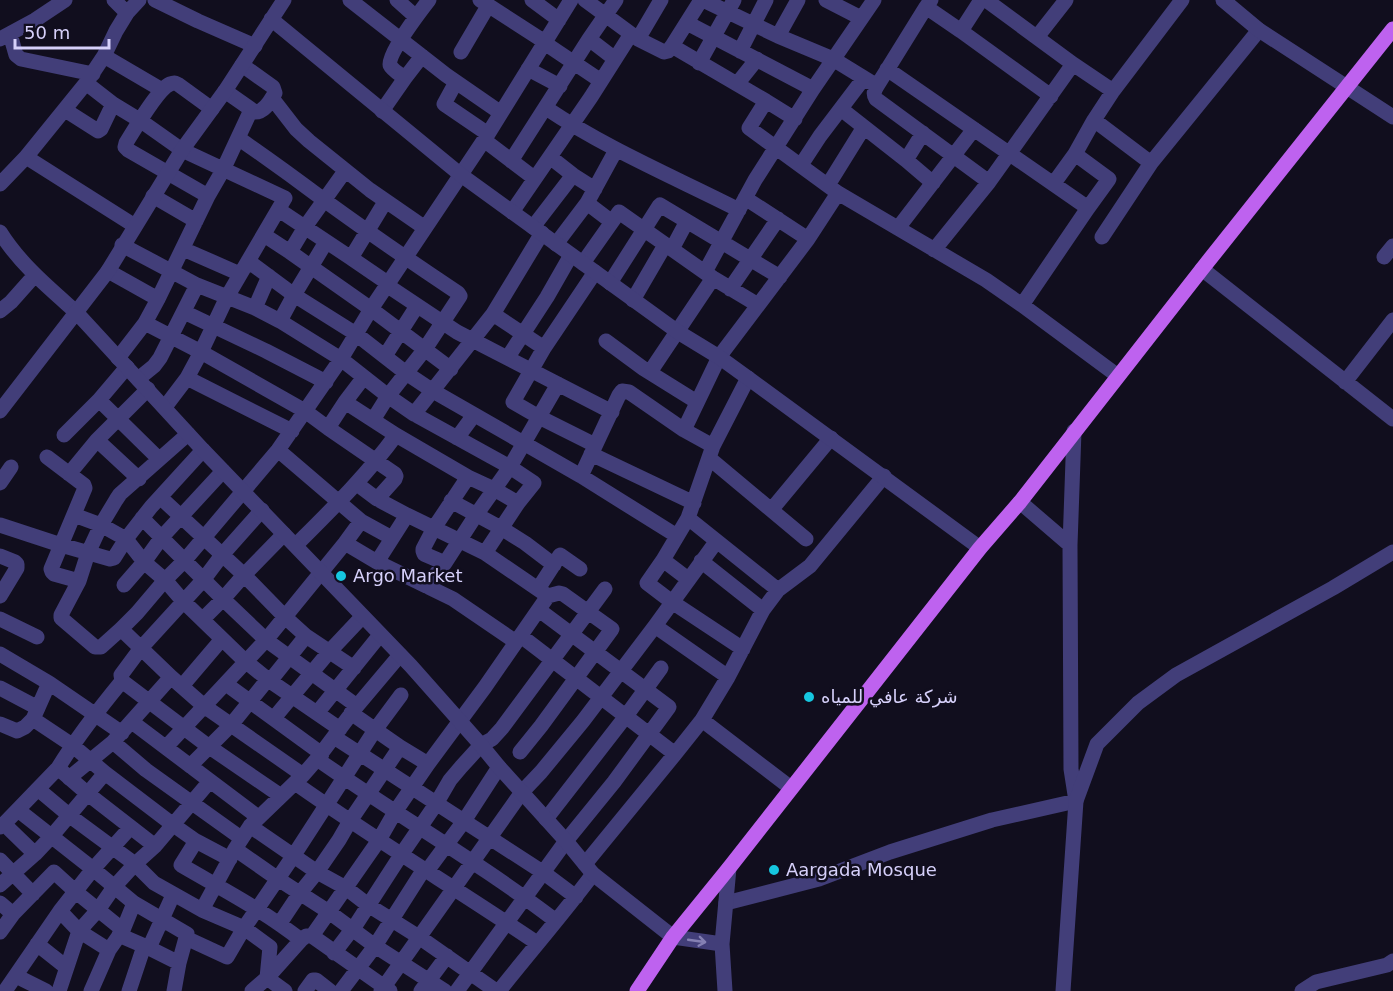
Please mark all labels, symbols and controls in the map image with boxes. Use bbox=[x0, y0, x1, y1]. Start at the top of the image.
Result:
scale bar bbox=[15, 12, 110, 50]
text: 50 m bbox=[24, 22, 70, 43]
place label: Argo Market bbox=[353, 565, 462, 586]
marker: Argo Market bbox=[334, 569, 348, 583]
place label: شركة عافي للمياه bbox=[821, 686, 958, 708]
marker: شركة عافي للمياه bbox=[802, 690, 816, 704]
place label: Aargada Mosque bbox=[786, 859, 937, 880]
marker: Aargada Mosque bbox=[767, 863, 781, 877]
one-way arrow bbox=[687, 935, 707, 946]

